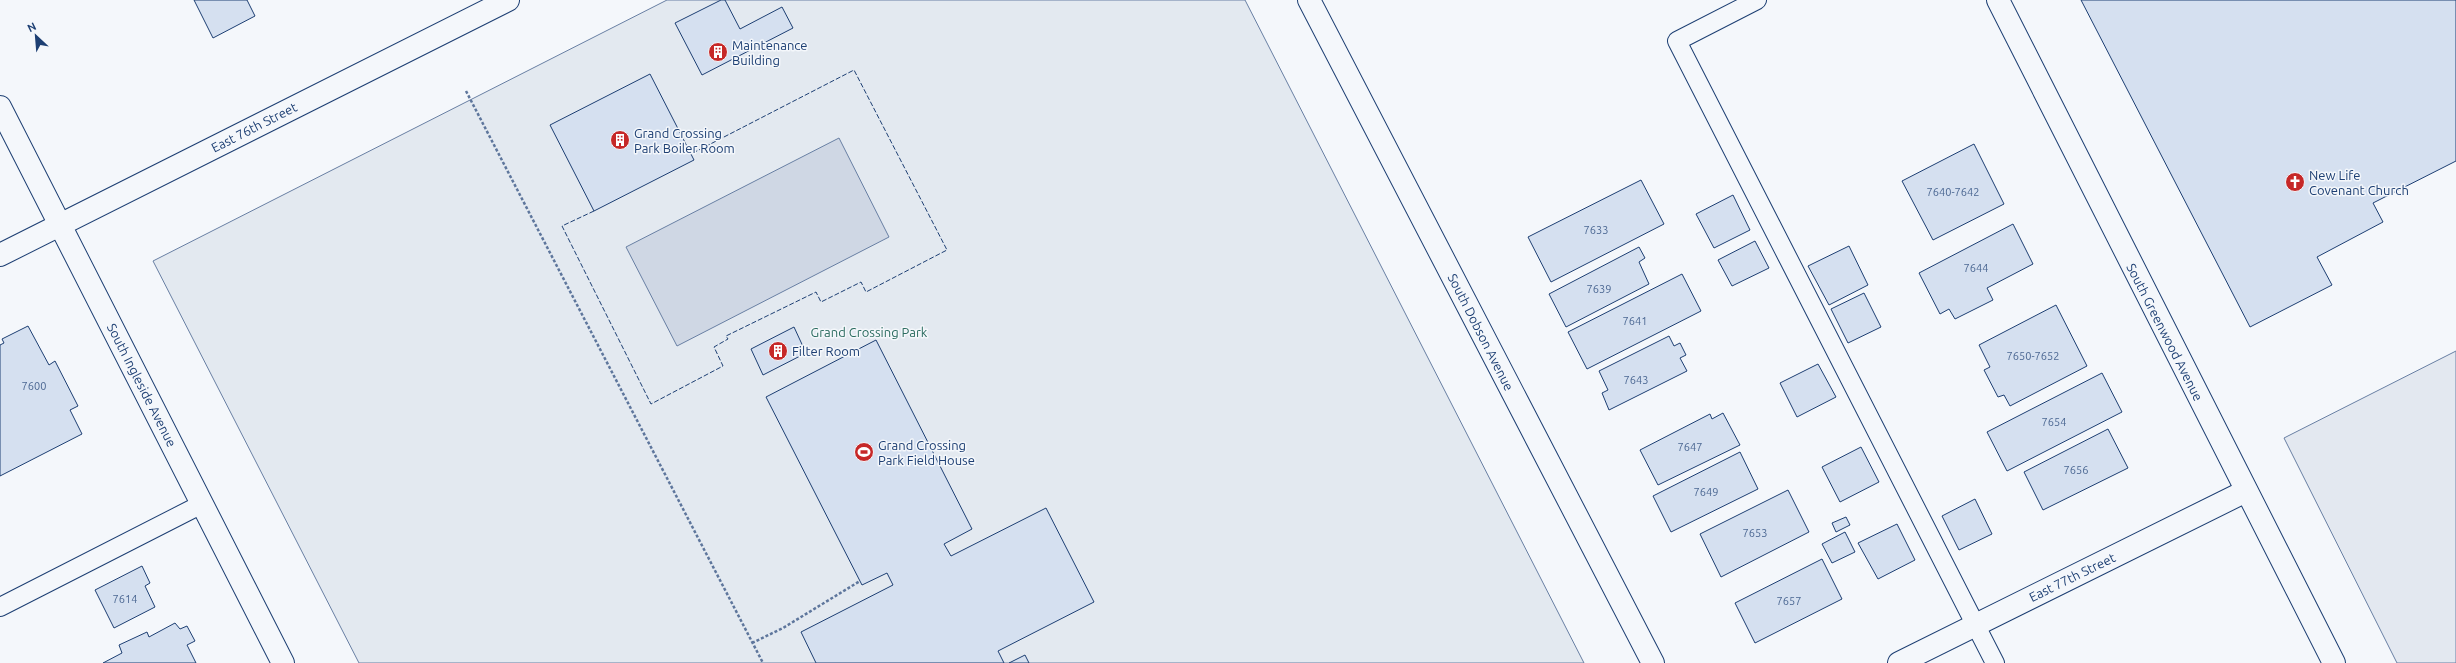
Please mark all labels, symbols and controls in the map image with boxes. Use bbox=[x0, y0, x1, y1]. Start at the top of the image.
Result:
north arrow bbox=[16, 16, 56, 56]
text: N bbox=[25, 20, 38, 34]
place label: Maintenance Building bbox=[732, 38, 808, 67]
building icon: Maintenance Building bbox=[707, 41, 729, 63]
street label: East 76th Street bbox=[209, 99, 299, 155]
place label: Grand Crossing Park Boiler Room bbox=[634, 126, 735, 155]
building icon: Grand Crossing Park Boiler Room bbox=[609, 129, 631, 151]
place label: New Life Covenant Church bbox=[2309, 168, 2409, 197]
church icon: New Life Covenant Church bbox=[2284, 171, 2306, 193]
house number: 7640-7642 bbox=[1927, 186, 1979, 198]
house number: 7633 bbox=[1584, 224, 1608, 236]
street label: South Greenwood Avenue bbox=[2124, 261, 2206, 403]
house number: 7644 bbox=[1964, 262, 1988, 274]
street label: South Dobson Avenue bbox=[1445, 271, 1517, 393]
house number: 7639 bbox=[1587, 283, 1611, 295]
house number: 7641 bbox=[1623, 315, 1647, 327]
street label: South Ingleside Avenue bbox=[105, 321, 179, 449]
park label: Grand Crossing Park bbox=[811, 325, 928, 339]
building icon: Filter Room bbox=[767, 340, 789, 362]
place label: Filter Room bbox=[792, 344, 860, 358]
house number: 7650-7652 bbox=[2007, 350, 2059, 362]
house number: 7643 bbox=[1624, 374, 1648, 386]
house number: 7600 bbox=[22, 380, 46, 392]
house number: 7654 bbox=[2042, 416, 2066, 428]
place label: Grand Crossing Park Field House bbox=[878, 438, 975, 467]
sports icon: Grand Crossing Park Field House bbox=[853, 441, 875, 463]
house number: 7647 bbox=[1678, 441, 1702, 453]
house number: 7656 bbox=[2064, 464, 2088, 476]
house number: 7649 bbox=[1694, 486, 1718, 498]
house number: 7653 bbox=[1743, 527, 1767, 539]
street label: East 77th Street bbox=[2027, 550, 2117, 604]
house number: 7614 bbox=[113, 593, 137, 605]
house number: 7657 bbox=[1777, 595, 1801, 607]

